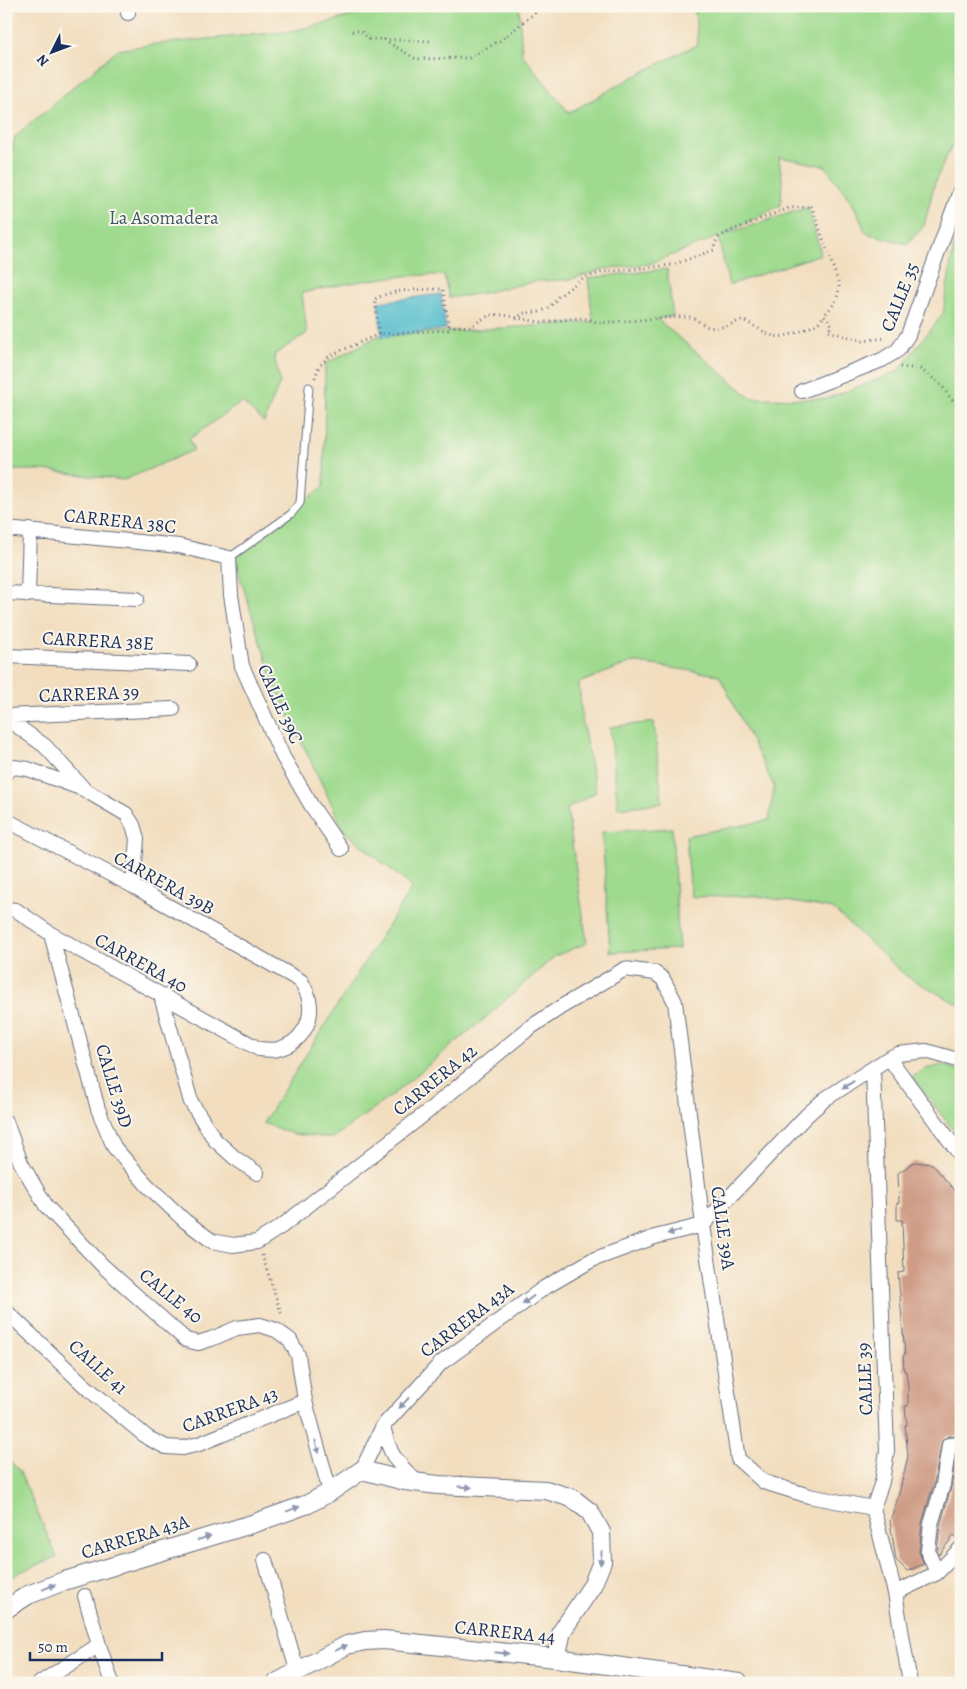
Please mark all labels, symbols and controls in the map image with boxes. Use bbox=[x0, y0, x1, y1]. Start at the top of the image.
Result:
north arrow bbox=[28, 28, 78, 78]
text: N bbox=[32, 50, 53, 71]
park label: La Asomadera bbox=[109, 205, 219, 231]
street label: CALLE 35 bbox=[874, 258, 926, 336]
street label: CARRERA 38C bbox=[62, 502, 178, 540]
street label: CARRERA 38E bbox=[41, 625, 155, 657]
street label: CALLE 39C bbox=[251, 660, 309, 748]
street label: CARRERA 39 bbox=[38, 679, 140, 709]
street label: CARRERA 39B bbox=[109, 845, 219, 921]
street label: CARRERA 40 bbox=[90, 927, 192, 999]
street label: CARRERA 42 bbox=[387, 1038, 483, 1122]
street label: CALLE 39D bbox=[89, 1041, 139, 1131]
one-way arrow bbox=[842, 1080, 855, 1089]
street label: CALLE 39A bbox=[704, 1185, 742, 1272]
one-way arrow bbox=[667, 1229, 682, 1237]
street label: CALLE 40 bbox=[134, 1262, 208, 1330]
street label: CARRERA 43A bbox=[415, 1276, 520, 1364]
one-way arrow bbox=[521, 1295, 535, 1305]
street label: CALLE 41 bbox=[63, 1333, 134, 1401]
street label: CALLE 39 bbox=[851, 1342, 879, 1416]
street label: CARRERA 43 bbox=[178, 1381, 282, 1439]
one-way arrow bbox=[398, 1397, 409, 1410]
one-way arrow bbox=[314, 1439, 322, 1454]
one-way arrow bbox=[458, 1483, 474, 1491]
one-way arrow bbox=[286, 1505, 301, 1513]
street label: CARRERA 43A bbox=[78, 1508, 193, 1566]
one-way arrow bbox=[197, 1534, 212, 1542]
one-way arrow bbox=[596, 1550, 604, 1566]
one-way arrow bbox=[42, 1583, 57, 1591]
street label: CARRERA 44 bbox=[453, 1614, 557, 1650]
scale bar bbox=[30, 1629, 162, 1661]
text: 50 m bbox=[38, 1637, 68, 1657]
one-way arrow bbox=[334, 1644, 348, 1652]
one-way arrow bbox=[494, 1649, 510, 1657]

